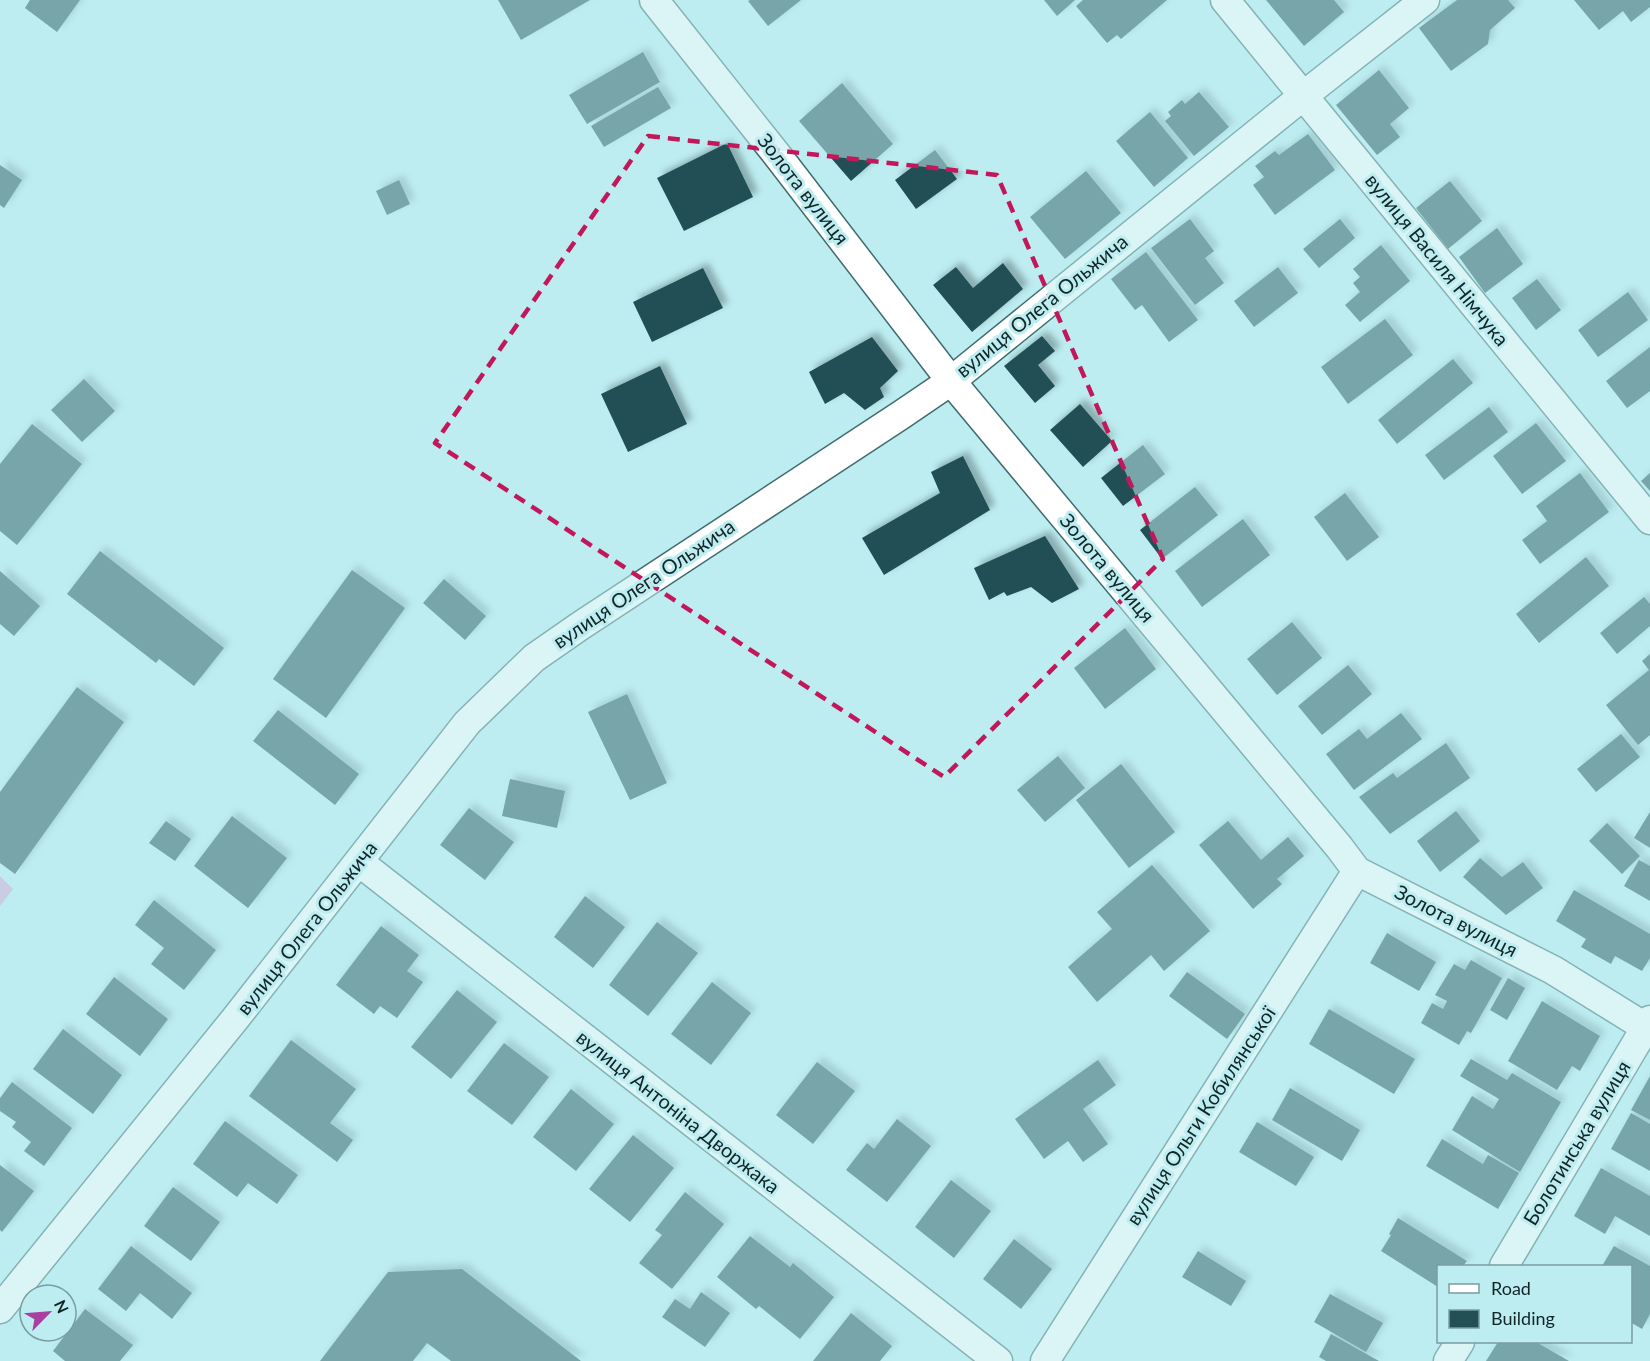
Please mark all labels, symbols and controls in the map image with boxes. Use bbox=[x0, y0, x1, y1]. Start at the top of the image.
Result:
street label: Золота вулиця bbox=[753, 128, 855, 249]
street label: вулиця Василя Німчука bbox=[1361, 168, 1515, 350]
street label: вулиця Олега Ольжича bbox=[951, 229, 1132, 382]
street label: Золота вулиця bbox=[1055, 508, 1160, 627]
street label: вулиця Олега Ольжича bbox=[548, 513, 739, 653]
street label: вулиця Олега Ольжича bbox=[231, 836, 381, 1019]
street label: Золота вулиця bbox=[1391, 879, 1522, 961]
street label: вулиця Ольги Кобилянської bbox=[1120, 1001, 1281, 1229]
street label: вулиця Антоніна Дворжака bbox=[572, 1024, 785, 1198]
street label: Болотинська вулиця bbox=[1518, 1056, 1635, 1229]
legend bbox=[1437, 1265, 1632, 1343]
text: Road bbox=[1491, 1277, 1531, 1299]
north arrow bbox=[18, 1283, 78, 1343]
text: N bbox=[51, 1297, 73, 1316]
text: Building bbox=[1491, 1307, 1555, 1329]

